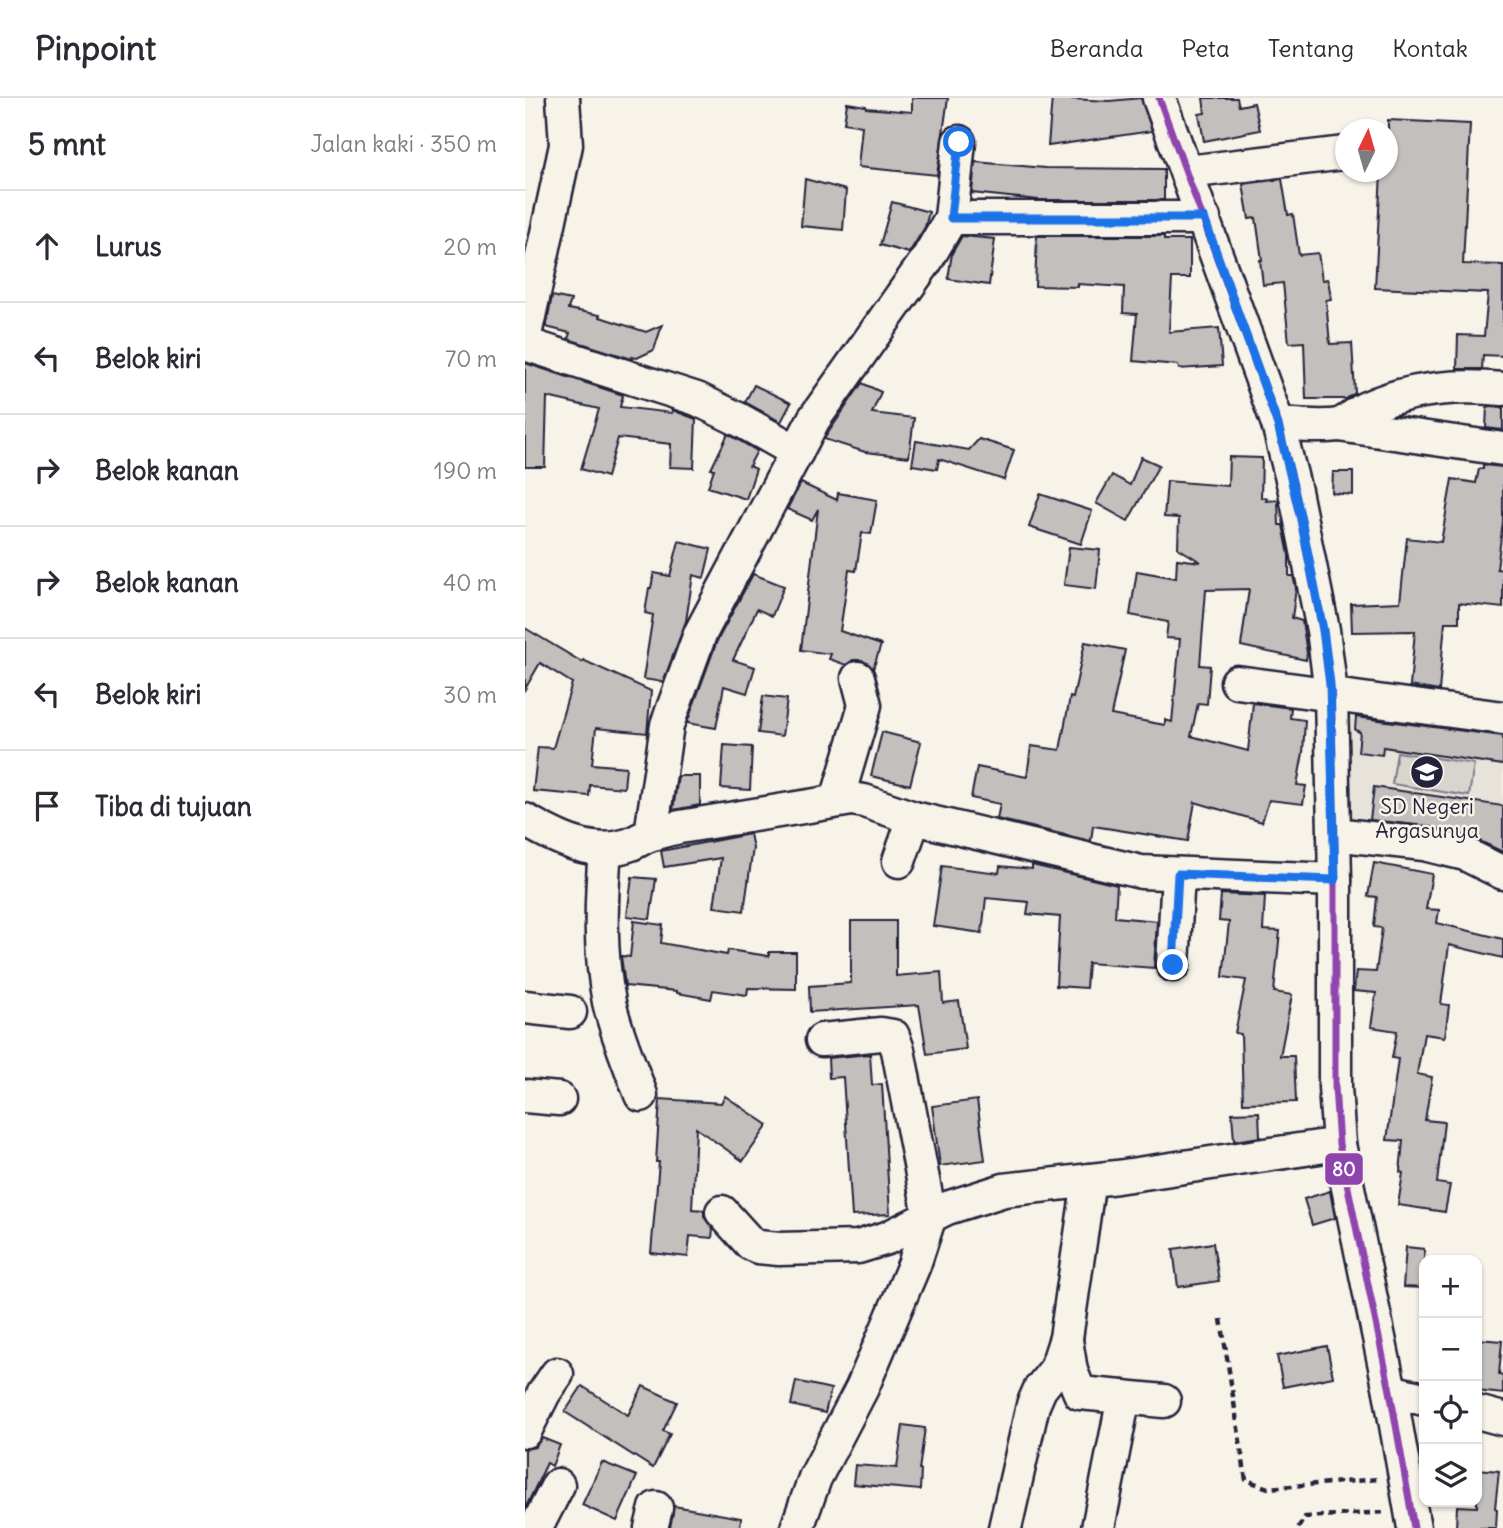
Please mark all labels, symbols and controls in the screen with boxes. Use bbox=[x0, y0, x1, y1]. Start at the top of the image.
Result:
text: Pinpoint bbox=[35, 27, 156, 69]
text: Beranda bbox=[1050, 33, 1143, 63]
text: Peta bbox=[1181, 33, 1230, 63]
text: Tentang bbox=[1268, 33, 1354, 63]
text: Kontak bbox=[1392, 33, 1468, 63]
north arrow bbox=[1335, 119, 1398, 182]
text: 5 mnt bbox=[28, 125, 106, 163]
route start bbox=[943, 126, 974, 157]
text: Jalan kaki · 350 m bbox=[310, 129, 497, 158]
icon: ahead bbox=[28, 227, 66, 265]
text: Lurus bbox=[95, 230, 162, 263]
text: 20 m bbox=[444, 232, 497, 261]
icon: left bbox=[28, 339, 66, 377]
text: Belok kiri bbox=[95, 342, 201, 375]
text: 70 m bbox=[445, 344, 497, 373]
icon: right bbox=[28, 451, 66, 489]
text: Belok kanan bbox=[95, 454, 239, 487]
text: 190 m bbox=[434, 456, 497, 485]
icon: right bbox=[28, 563, 66, 601]
text: Belok kanan bbox=[95, 566, 239, 599]
text: 40 m bbox=[443, 568, 497, 597]
icon: left bbox=[28, 675, 66, 713]
text: Belok kiri bbox=[95, 678, 201, 711]
text: 30 m bbox=[443, 680, 497, 709]
school or university icon: SD Negeri Argasunya bbox=[1408, 753, 1446, 791]
icon: arrive bbox=[28, 787, 66, 825]
text: Tiba di tujuan bbox=[95, 790, 252, 823]
place label: SD Negeri Argasunya bbox=[1375, 793, 1479, 844]
route end bbox=[1157, 949, 1188, 980]
line badge: 80 bbox=[1324, 1152, 1364, 1186]
text: 80 bbox=[1332, 1157, 1356, 1181]
map controls bbox=[1419, 1255, 1482, 1507]
button: + bbox=[1419, 1255, 1482, 1318]
button: − bbox=[1419, 1318, 1482, 1381]
button: locate bbox=[1419, 1381, 1482, 1444]
button: layers bbox=[1419, 1444, 1482, 1507]

